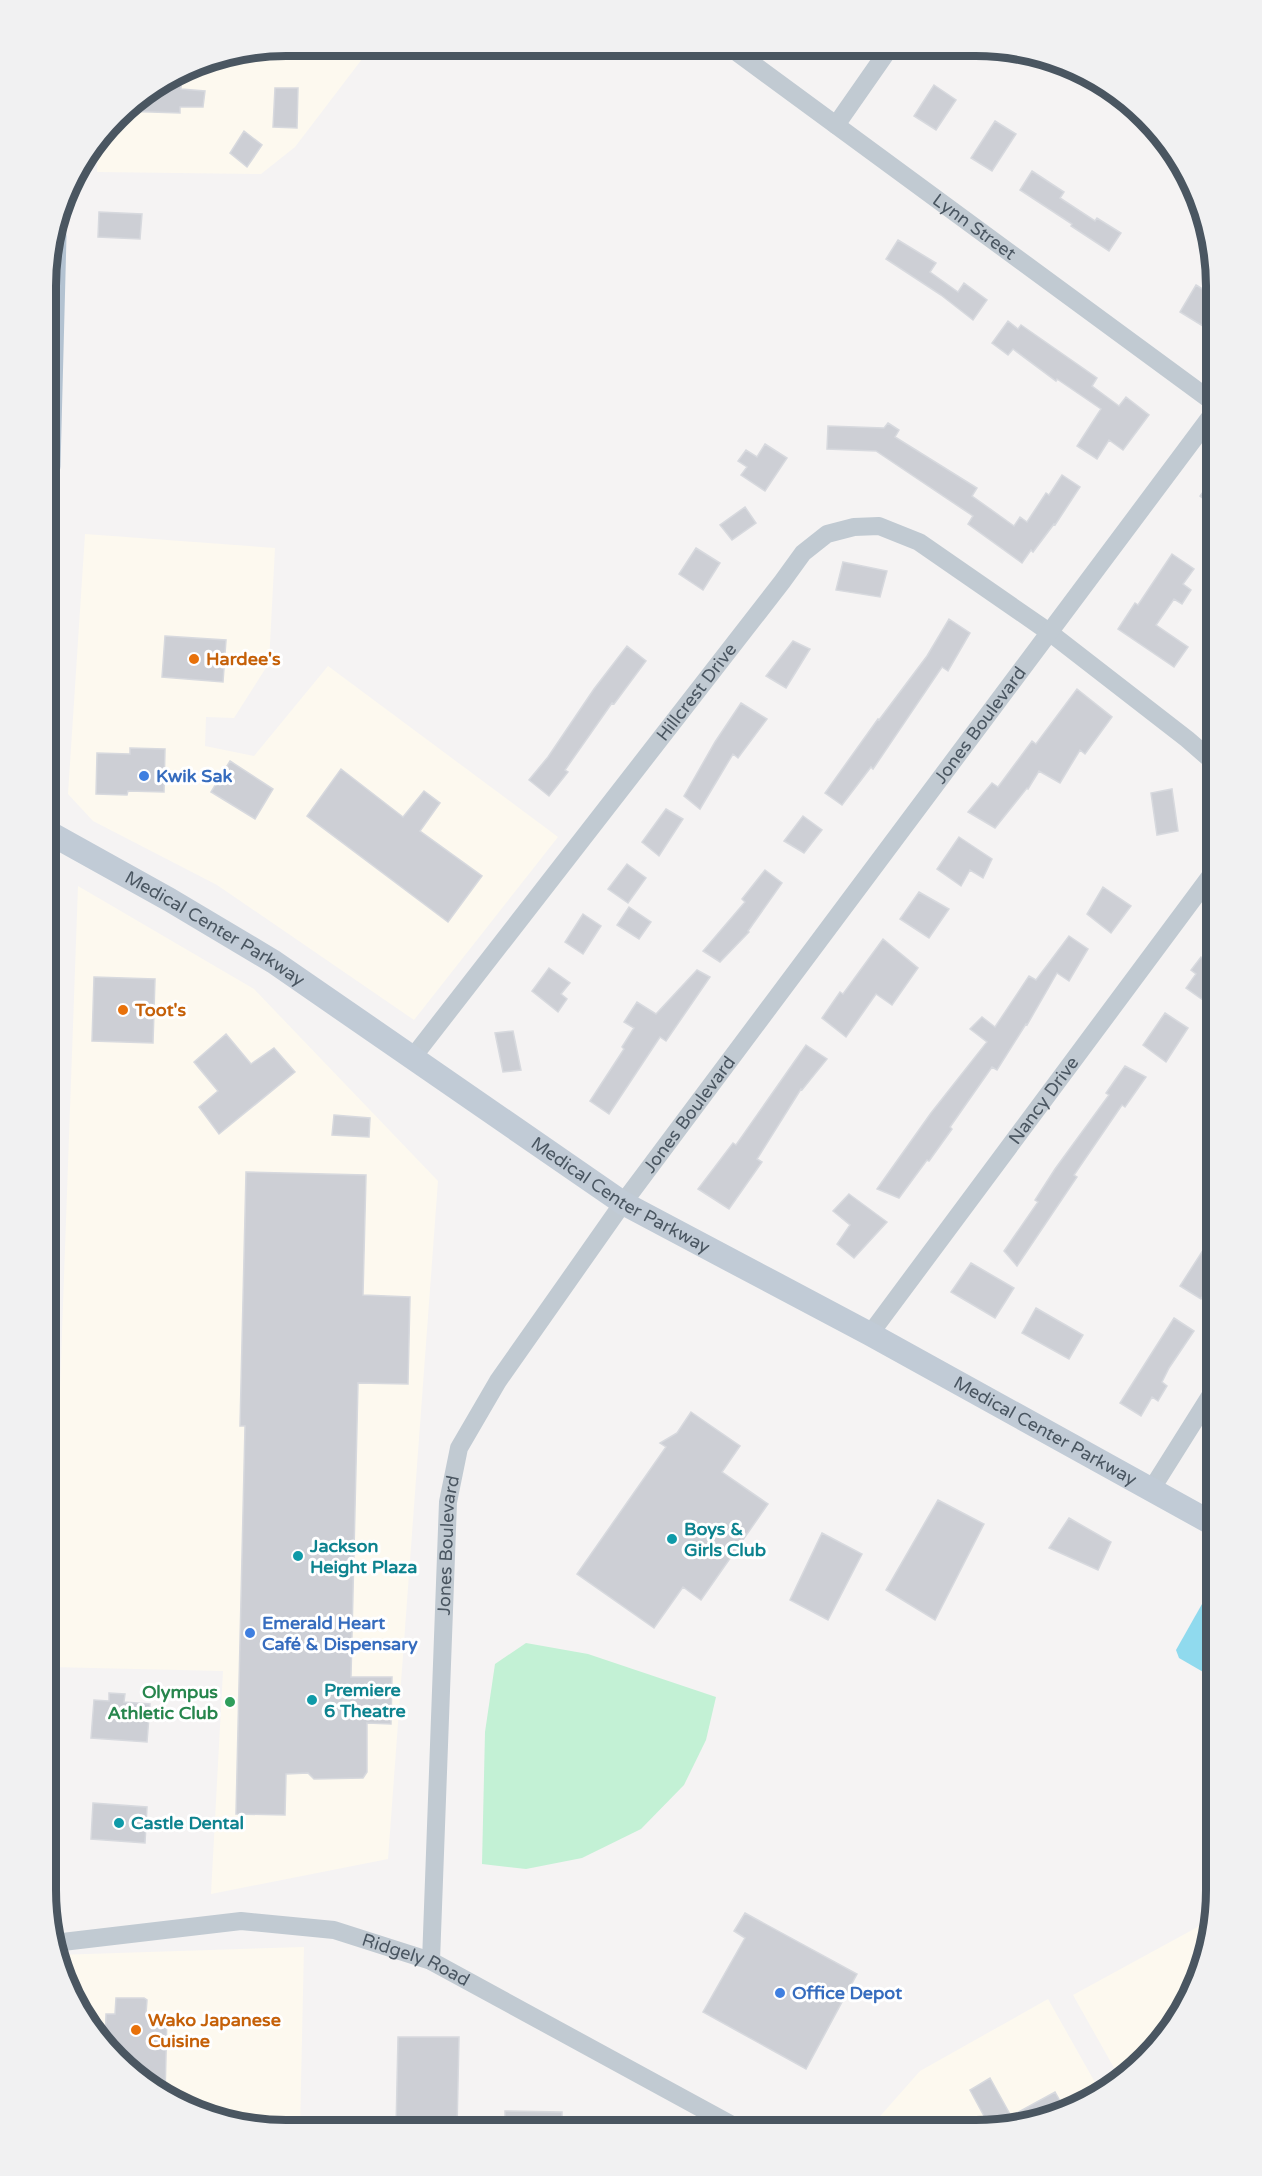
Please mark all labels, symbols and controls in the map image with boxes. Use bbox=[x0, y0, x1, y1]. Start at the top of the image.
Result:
street label: Lynn Street bbox=[928, 189, 1021, 265]
street label: Hillcrest Drive bbox=[652, 639, 741, 745]
place label: Hardee's bbox=[206, 648, 281, 670]
marker: Hardee's bbox=[187, 652, 201, 666]
street label: Jones Boulevard bbox=[929, 662, 1031, 788]
place label: Kwik Sak bbox=[156, 765, 232, 787]
marker: Kwik Sak bbox=[137, 769, 151, 783]
street label: Medical Center Parkway bbox=[121, 866, 309, 991]
place label: Toot's bbox=[134, 999, 186, 1021]
marker: Toot's bbox=[116, 1003, 130, 1017]
street label: Jones Boulevard bbox=[638, 1052, 740, 1177]
street label: Nancy Drive bbox=[1004, 1052, 1083, 1149]
street label: Medical Center Parkway bbox=[527, 1132, 714, 1258]
street label: Medical Center Parkway bbox=[950, 1371, 1141, 1491]
street label: Jones Boulevard bbox=[433, 1474, 464, 1616]
place label: Boys & Girls Club bbox=[684, 1518, 766, 1561]
marker: Boys & Girls Club bbox=[665, 1532, 679, 1546]
place label: Jackson Height Plaza bbox=[309, 1535, 417, 1578]
marker: Jackson Height Plaza bbox=[291, 1549, 305, 1563]
place label: Emerald Heart Café & Dispensary bbox=[262, 1612, 418, 1655]
marker: Emerald Heart Café & Dispensary bbox=[243, 1626, 257, 1640]
place label: Premiere 6 Theatre bbox=[324, 1679, 406, 1722]
place label: Olympus Athletic Club bbox=[108, 1681, 218, 1724]
marker: Premiere 6 Theatre bbox=[305, 1693, 319, 1707]
marker: Olympus Athletic Club bbox=[223, 1695, 237, 1709]
place label: Castle Dental bbox=[131, 1812, 244, 1834]
marker: Castle Dental bbox=[112, 1816, 126, 1830]
street label: Ridgely Road bbox=[359, 1929, 474, 1991]
place label: Office Depot bbox=[792, 1982, 902, 2004]
marker: Office Depot bbox=[773, 1986, 787, 2000]
place label: Wako Japanese Cuisine bbox=[148, 2009, 281, 2052]
marker: Wako Japanese Cuisine bbox=[129, 2023, 143, 2037]

